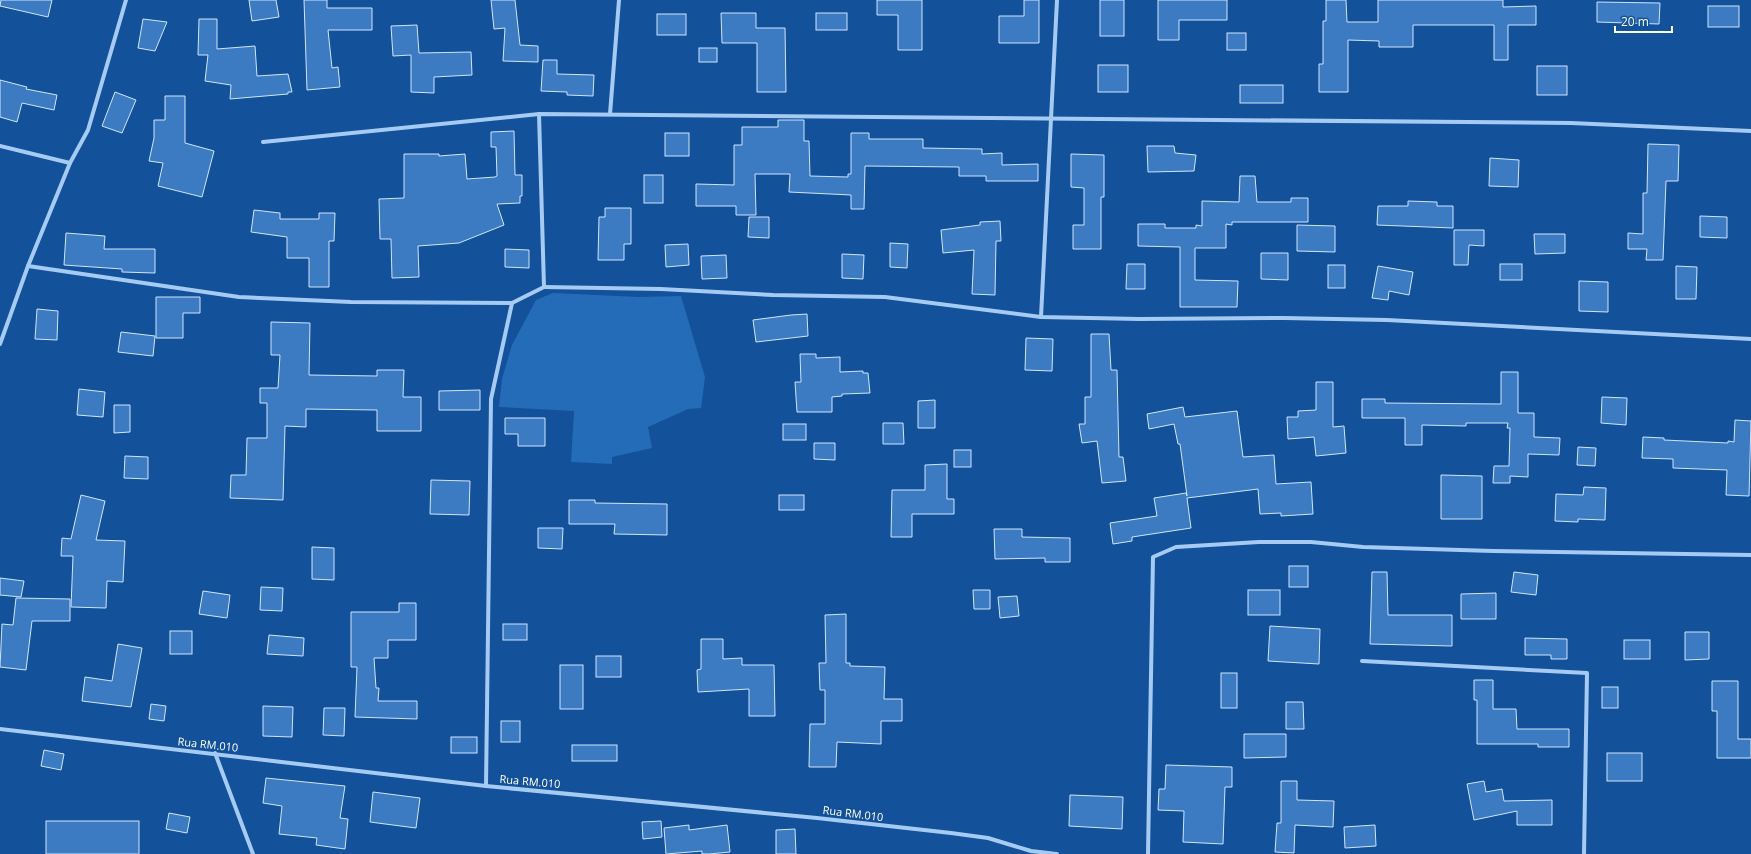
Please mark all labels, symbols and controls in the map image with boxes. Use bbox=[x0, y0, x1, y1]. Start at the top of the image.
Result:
scale bar bbox=[1615, 8, 1672, 34]
text: 20 m bbox=[1621, 13, 1649, 30]
street label: Rua RM.010 bbox=[177, 733, 239, 755]
street label: Rua RM.010 bbox=[499, 771, 561, 791]
street label: Rua RM.010 bbox=[822, 802, 884, 824]

